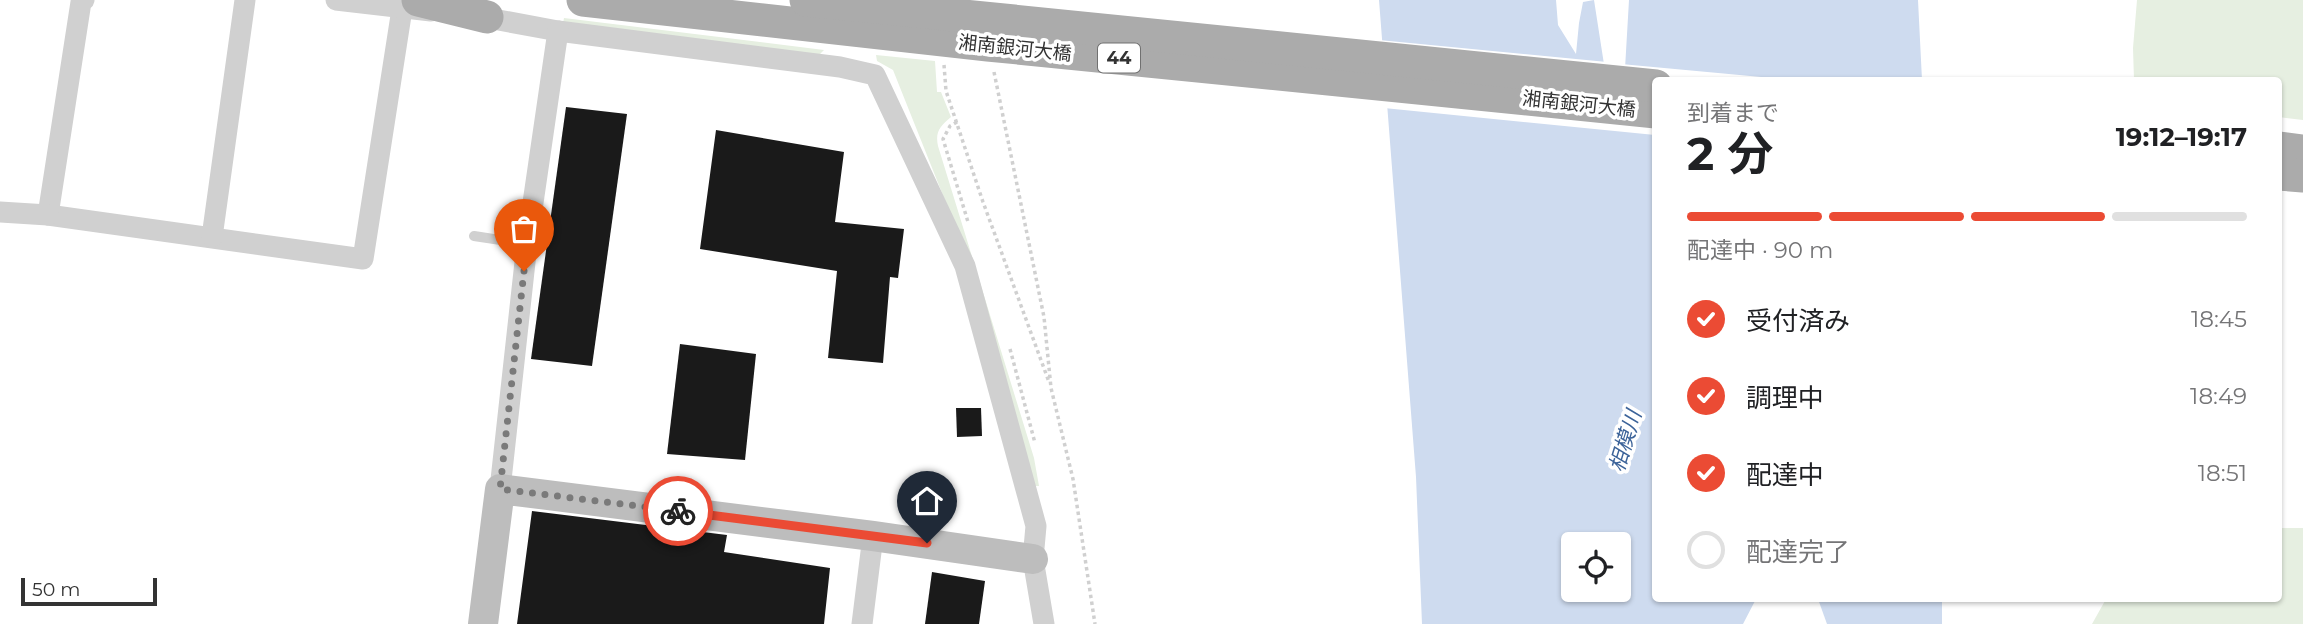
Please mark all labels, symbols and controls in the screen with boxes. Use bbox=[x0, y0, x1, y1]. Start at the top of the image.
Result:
street label: 湘南銀河大橋 bbox=[957, 31, 1073, 65]
road number: 44 bbox=[1098, 44, 1140, 72]
street label: 湘南銀河大橋 bbox=[1521, 87, 1637, 121]
text: 到着まで bbox=[1687, 99, 1779, 127]
text: 19:12–19:17 bbox=[2116, 121, 2247, 153]
text: 2 分 bbox=[1687, 125, 1773, 182]
pin bbox=[494, 199, 554, 271]
icon: bag bbox=[505, 210, 543, 248]
text: 配達中 · 90 m bbox=[1687, 236, 1834, 264]
icon: check bbox=[1687, 300, 1725, 338]
text: 受付済み bbox=[1746, 305, 1850, 337]
text: 18:45 bbox=[2191, 305, 2247, 333]
icon: check bbox=[1687, 377, 1725, 415]
text: 調理中 bbox=[1746, 382, 1824, 414]
text: 18:49 bbox=[2190, 382, 2247, 410]
water label: 相模川 bbox=[1604, 405, 1647, 475]
icon: check bbox=[1687, 454, 1725, 492]
text: 配達中 bbox=[1746, 459, 1824, 491]
text: 18:51 bbox=[2198, 459, 2247, 487]
pin bbox=[897, 471, 957, 543]
courier bbox=[643, 476, 713, 546]
icon: home bbox=[908, 482, 946, 520]
icon: bike bbox=[659, 492, 697, 530]
map controls bbox=[1561, 532, 1631, 602]
button: locate bbox=[1561, 532, 1631, 602]
text: 配達完了 bbox=[1746, 536, 1850, 568]
scale bar bbox=[21, 575, 158, 607]
text: 50 m bbox=[32, 578, 80, 601]

